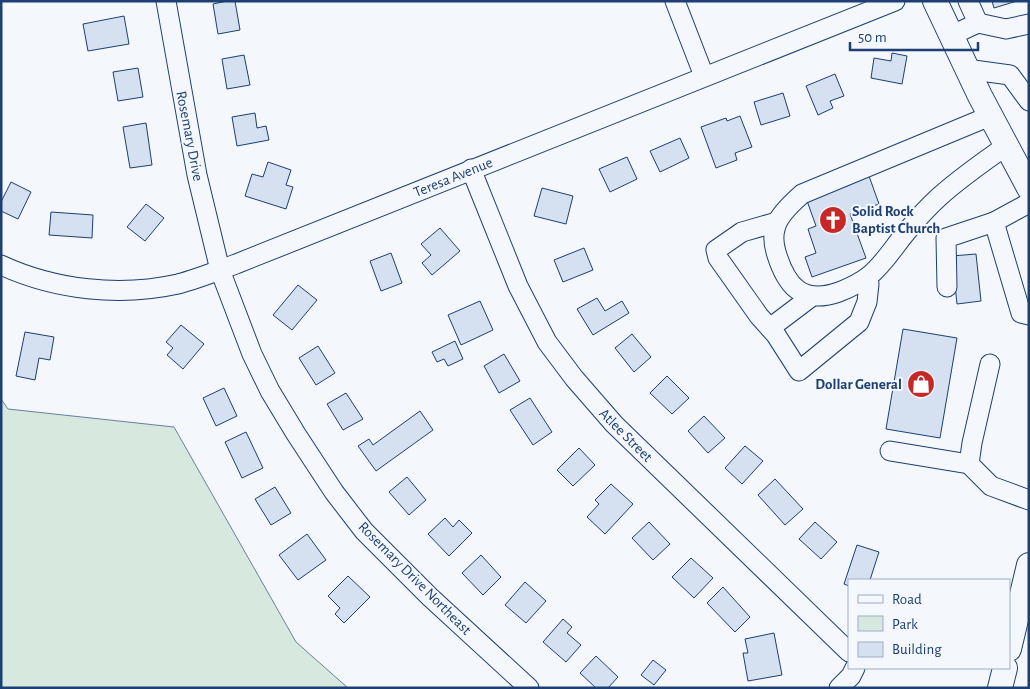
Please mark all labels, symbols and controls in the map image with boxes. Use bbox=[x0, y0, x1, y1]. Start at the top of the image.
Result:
scale bar bbox=[850, 20, 978, 52]
text: 50 m bbox=[858, 30, 887, 45]
street label: Rosemary Drive bbox=[173, 90, 206, 183]
street label: Teresa Avenue bbox=[412, 155, 495, 200]
place label: Solid Rock Baptist Church bbox=[852, 204, 940, 236]
church icon: Solid Rock Baptist Church bbox=[818, 205, 848, 235]
shop icon: Dollar General bbox=[906, 369, 936, 399]
place label: Dollar General bbox=[815, 377, 902, 392]
street label: Atlee Street bbox=[596, 406, 655, 465]
street label: Rosemary Drive Northeast bbox=[355, 519, 474, 638]
legend bbox=[848, 579, 1010, 669]
text: Road bbox=[892, 592, 922, 607]
text: Park bbox=[892, 617, 918, 632]
text: Building bbox=[892, 642, 942, 657]

